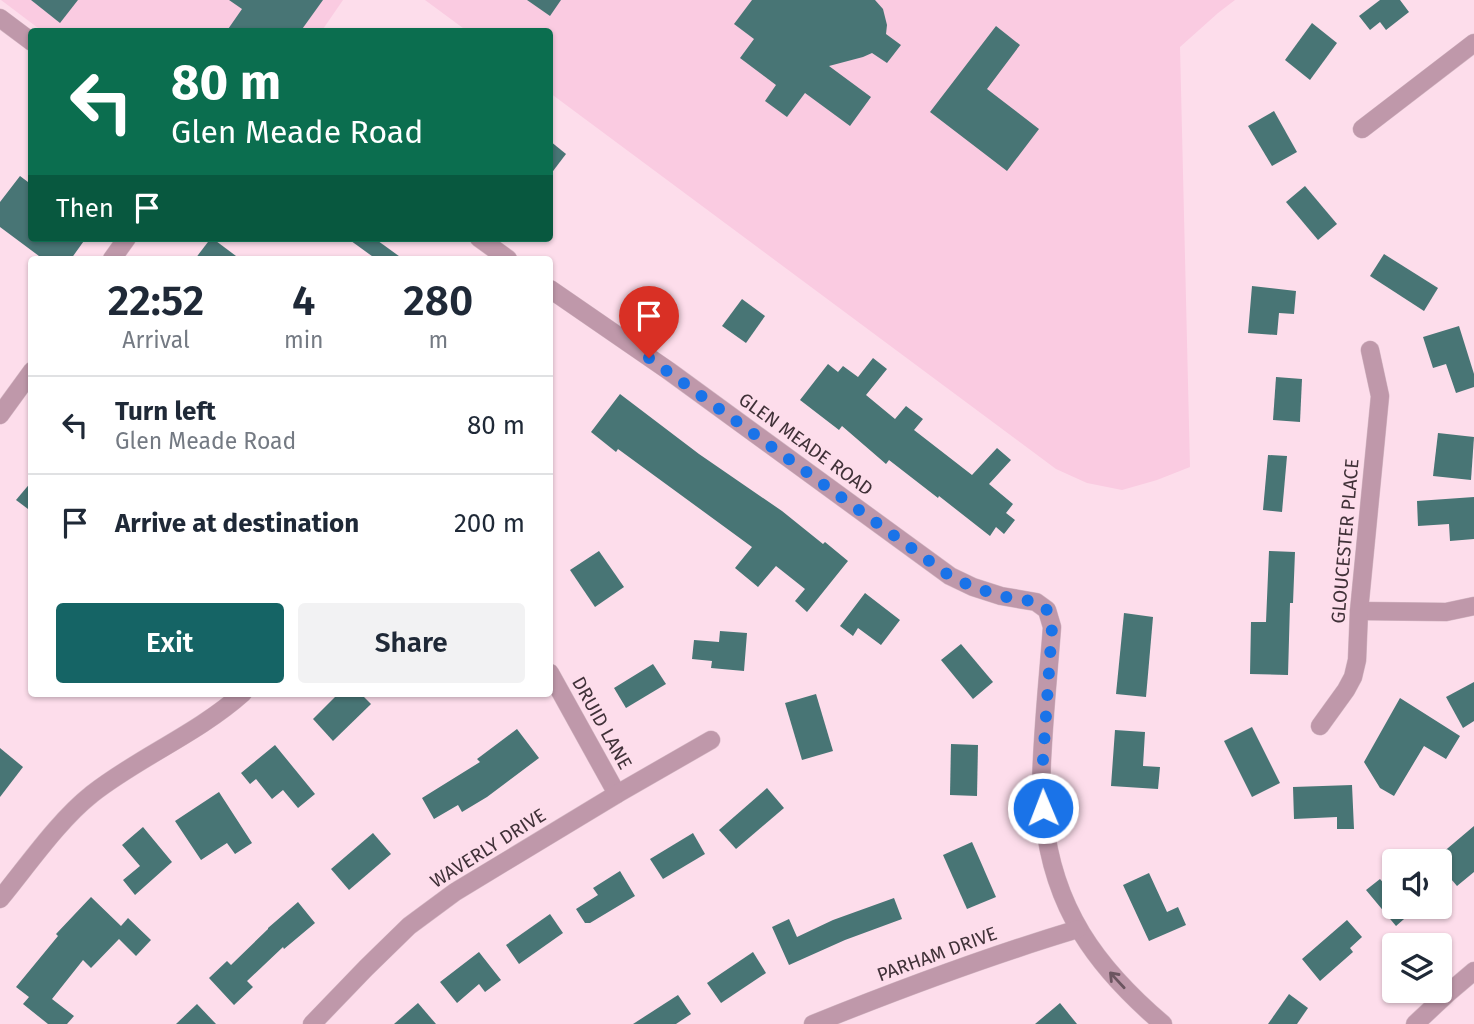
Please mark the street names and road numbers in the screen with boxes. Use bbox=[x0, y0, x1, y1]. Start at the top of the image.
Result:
street label: GLEN MEADE ROAD bbox=[734, 388, 878, 500]
street label: GLOUCESTER PLACE bbox=[1326, 458, 1364, 624]
street label: DRUID LANE bbox=[567, 673, 637, 773]
street label: WAVERLY DRIVE bbox=[426, 803, 550, 893]
street label: PARHAM DRIVE bbox=[874, 922, 1000, 986]

